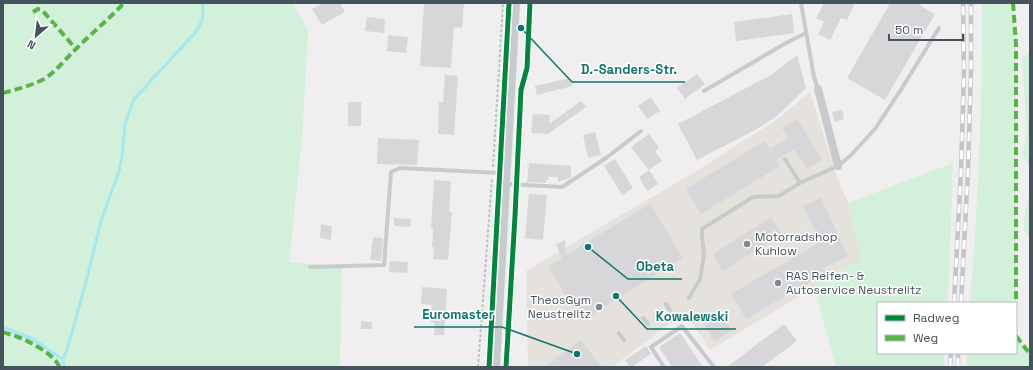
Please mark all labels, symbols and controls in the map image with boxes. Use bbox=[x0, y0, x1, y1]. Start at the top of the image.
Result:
north arrow bbox=[16, 16, 56, 56]
scale bar bbox=[889, 16, 963, 42]
text: 50 m bbox=[895, 22, 923, 38]
text: N bbox=[25, 37, 38, 53]
callout: D.-Sanders-Str. bbox=[572, 57, 685, 82]
text: D.-Sanders-Str. bbox=[581, 61, 677, 78]
place label: Motorradshop Kuhlow bbox=[755, 229, 838, 259]
marker: Motorradshop Kuhlow bbox=[742, 239, 752, 249]
callout: Obeta bbox=[628, 254, 682, 279]
text: Obeta bbox=[636, 258, 674, 275]
place label: RAS Reifen- & Autoservice Neustrelitz bbox=[786, 268, 922, 298]
marker: RAS Reifen- & Autoservice Neustrelitz bbox=[773, 278, 783, 288]
place label: TheosGym Neustrelitz bbox=[528, 292, 591, 322]
callout: Euromaster bbox=[414, 302, 502, 327]
marker: TheosGym Neustrelitz bbox=[594, 302, 604, 312]
legend bbox=[877, 302, 1017, 354]
callout: Kowalewski bbox=[647, 304, 736, 329]
text: Euromaster bbox=[422, 306, 494, 323]
text: Kowalewski bbox=[656, 308, 728, 325]
text: Radweg bbox=[913, 310, 959, 326]
text: Weg bbox=[913, 330, 938, 346]

